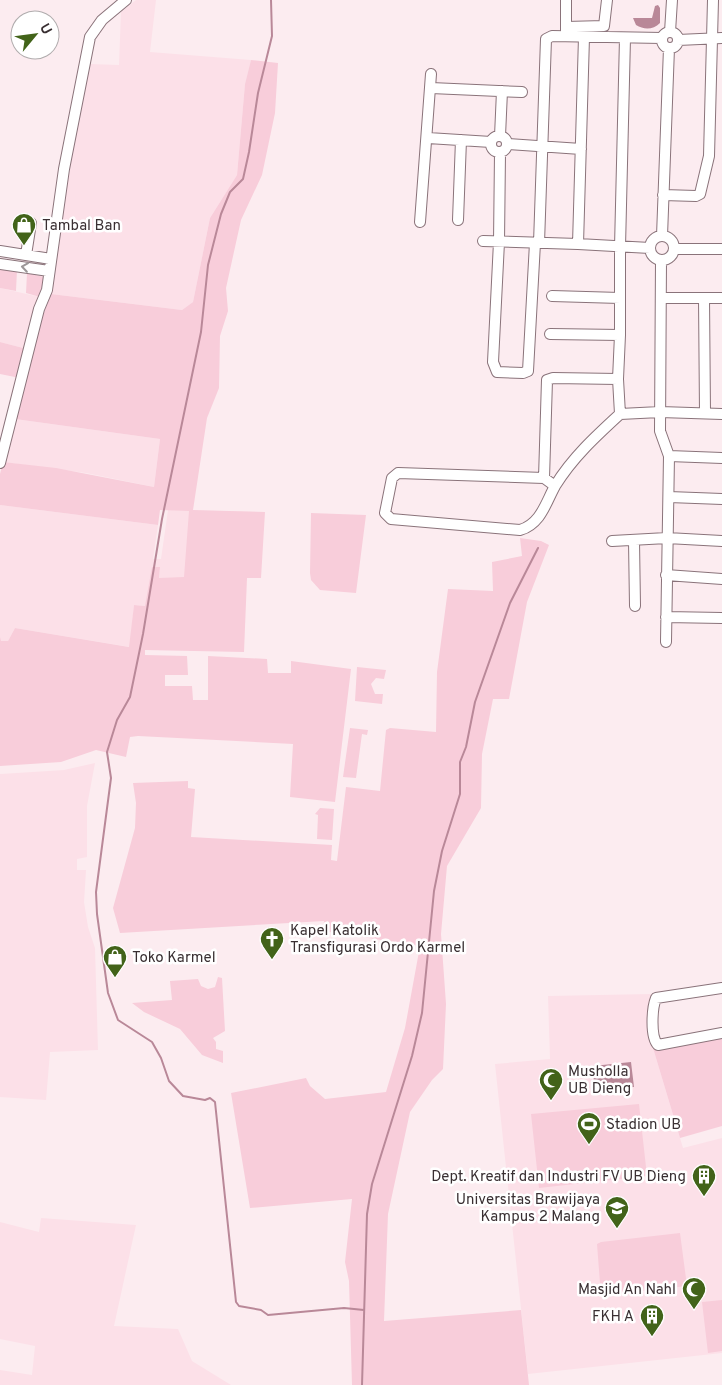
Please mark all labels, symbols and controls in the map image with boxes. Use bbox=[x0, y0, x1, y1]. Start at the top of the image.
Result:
north arrow bbox=[10, 10, 60, 60]
text: U bbox=[35, 21, 55, 38]
shop icon: Tambal Ban bbox=[11, 212, 37, 246]
place label: Tambal Ban bbox=[42, 217, 121, 236]
one-way arrow bbox=[20, 263, 29, 273]
place label: Kapel Katolik Transfigurasi Ordo Karmel bbox=[290, 922, 465, 958]
church icon: Kapel Katolik Transfigurasi Ordo Karmel bbox=[259, 926, 285, 960]
shop icon: Toko Karmel bbox=[102, 944, 128, 978]
place label: Toko Karmel bbox=[132, 949, 216, 968]
place label: Musholla UB Dieng bbox=[568, 1063, 631, 1099]
mosque icon: Musholla UB Dieng bbox=[538, 1067, 564, 1101]
sports icon: Stadion UB bbox=[576, 1111, 602, 1145]
place label: Stadion UB bbox=[606, 1116, 681, 1135]
building icon: Dept. Kreatif dan Industri FV UB Dieng bbox=[691, 1163, 717, 1197]
place label: Dept. Kreatif dan Industri FV UB Dieng bbox=[431, 1168, 686, 1187]
place label: Universitas Brawijaya Kampus 2 Malang bbox=[456, 1191, 600, 1227]
school or university icon: Universitas Brawijaya Kampus 2 Malang bbox=[604, 1195, 630, 1229]
mosque icon: Masjid An Nahl bbox=[681, 1276, 707, 1310]
place label: Masjid An Nahl bbox=[578, 1281, 676, 1300]
building icon: FKH A bbox=[639, 1303, 665, 1337]
place label: FKH A bbox=[592, 1308, 634, 1327]

